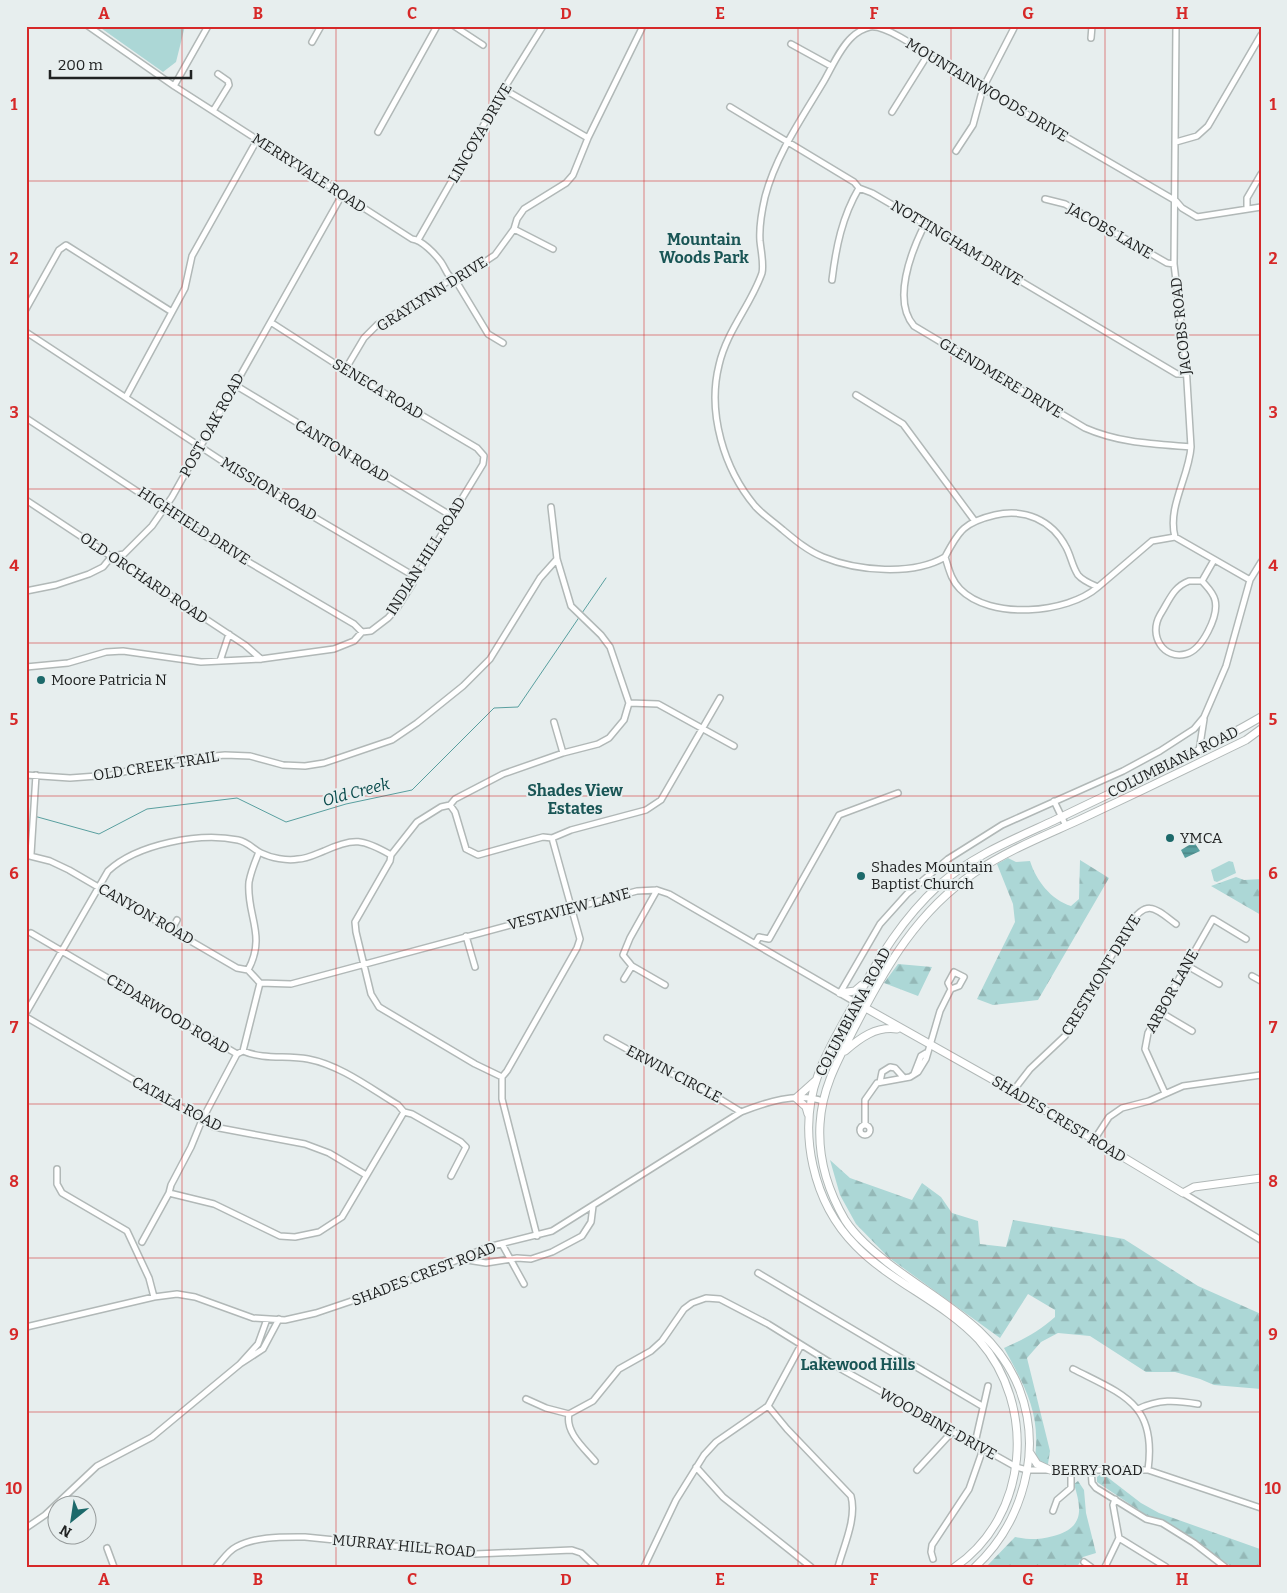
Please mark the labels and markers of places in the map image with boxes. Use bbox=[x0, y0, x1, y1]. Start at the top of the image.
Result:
place label: Moore Patricia N bbox=[51, 671, 167, 689]
marker: Moore Patricia N bbox=[35, 674, 47, 686]
place label: YMCA bbox=[1180, 829, 1223, 847]
marker: YMCA bbox=[1164, 832, 1176, 844]
place label: Shades Mountain Baptist Church bbox=[871, 858, 993, 893]
marker: Shades Mountain Baptist Church bbox=[855, 870, 867, 882]

